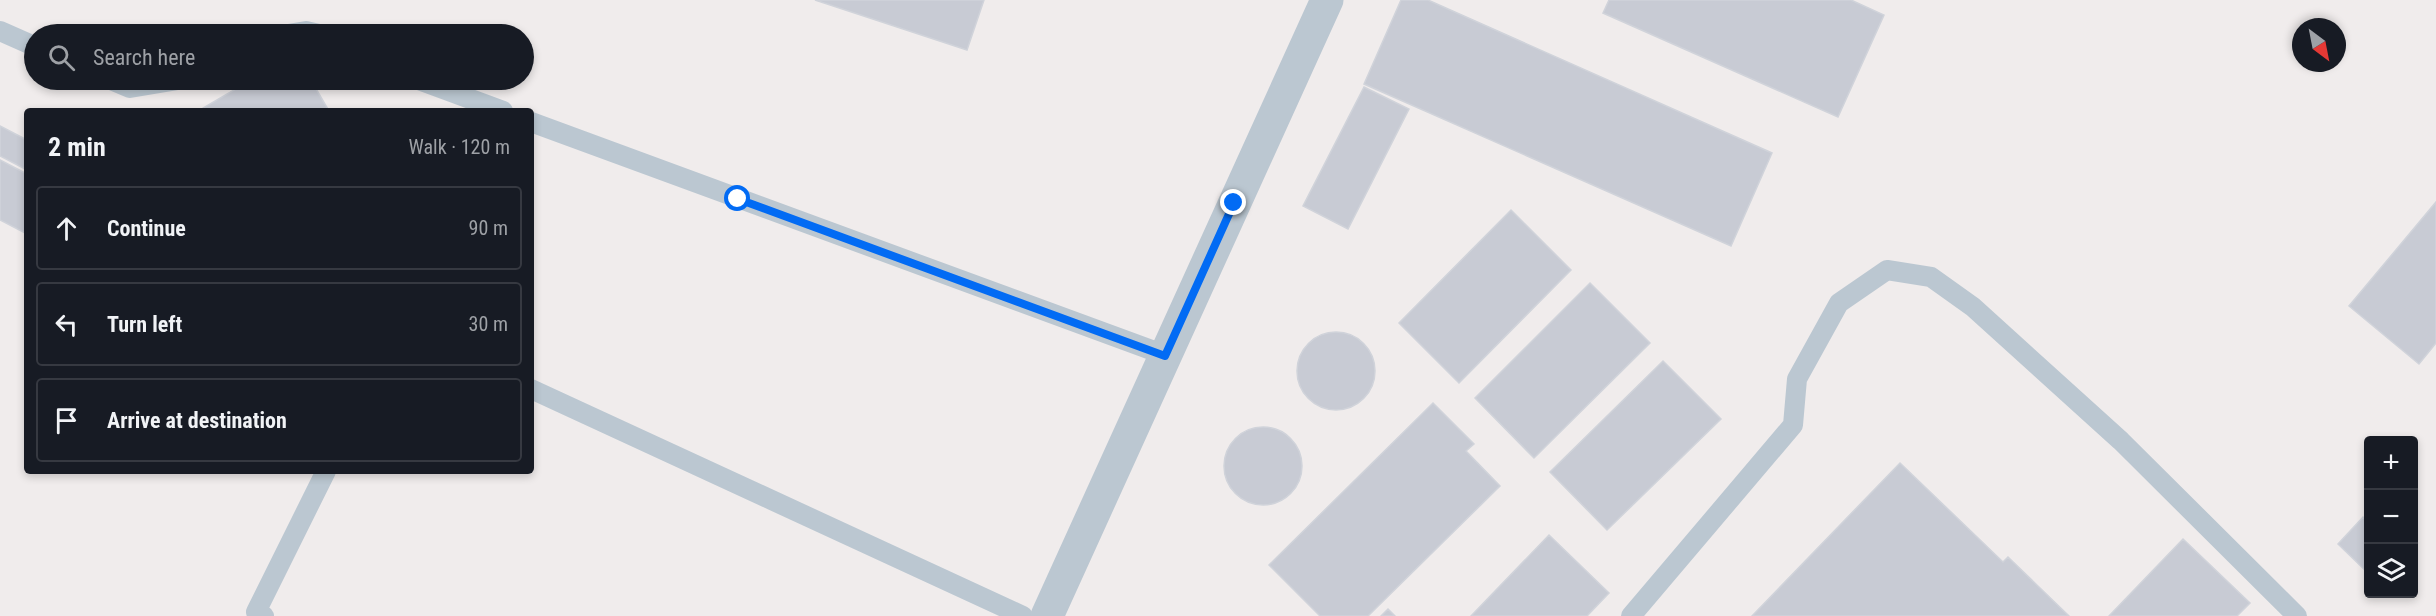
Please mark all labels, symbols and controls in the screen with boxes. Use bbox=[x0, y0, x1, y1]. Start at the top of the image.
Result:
north arrow bbox=[2292, 18, 2346, 72]
search box bbox=[24, 24, 534, 90]
icon: search bbox=[45, 41, 78, 74]
text: Search here bbox=[93, 45, 195, 70]
text: 2 min bbox=[48, 132, 106, 162]
text: Walk · 120 m bbox=[409, 135, 510, 159]
route start bbox=[724, 185, 750, 211]
route end bbox=[1220, 189, 1246, 215]
icon: ahead bbox=[50, 212, 83, 245]
text: Continue bbox=[107, 216, 186, 241]
text: 90 m bbox=[469, 216, 508, 240]
icon: left bbox=[50, 308, 83, 341]
text: Turn left bbox=[107, 312, 182, 337]
text: 30 m bbox=[469, 312, 508, 336]
icon: arrive bbox=[50, 404, 83, 437]
text: Arrive at destination bbox=[107, 408, 287, 433]
map controls bbox=[2364, 436, 2418, 598]
button: + bbox=[2364, 436, 2418, 490]
button: − bbox=[2364, 490, 2418, 544]
button: layers bbox=[2364, 544, 2418, 598]

